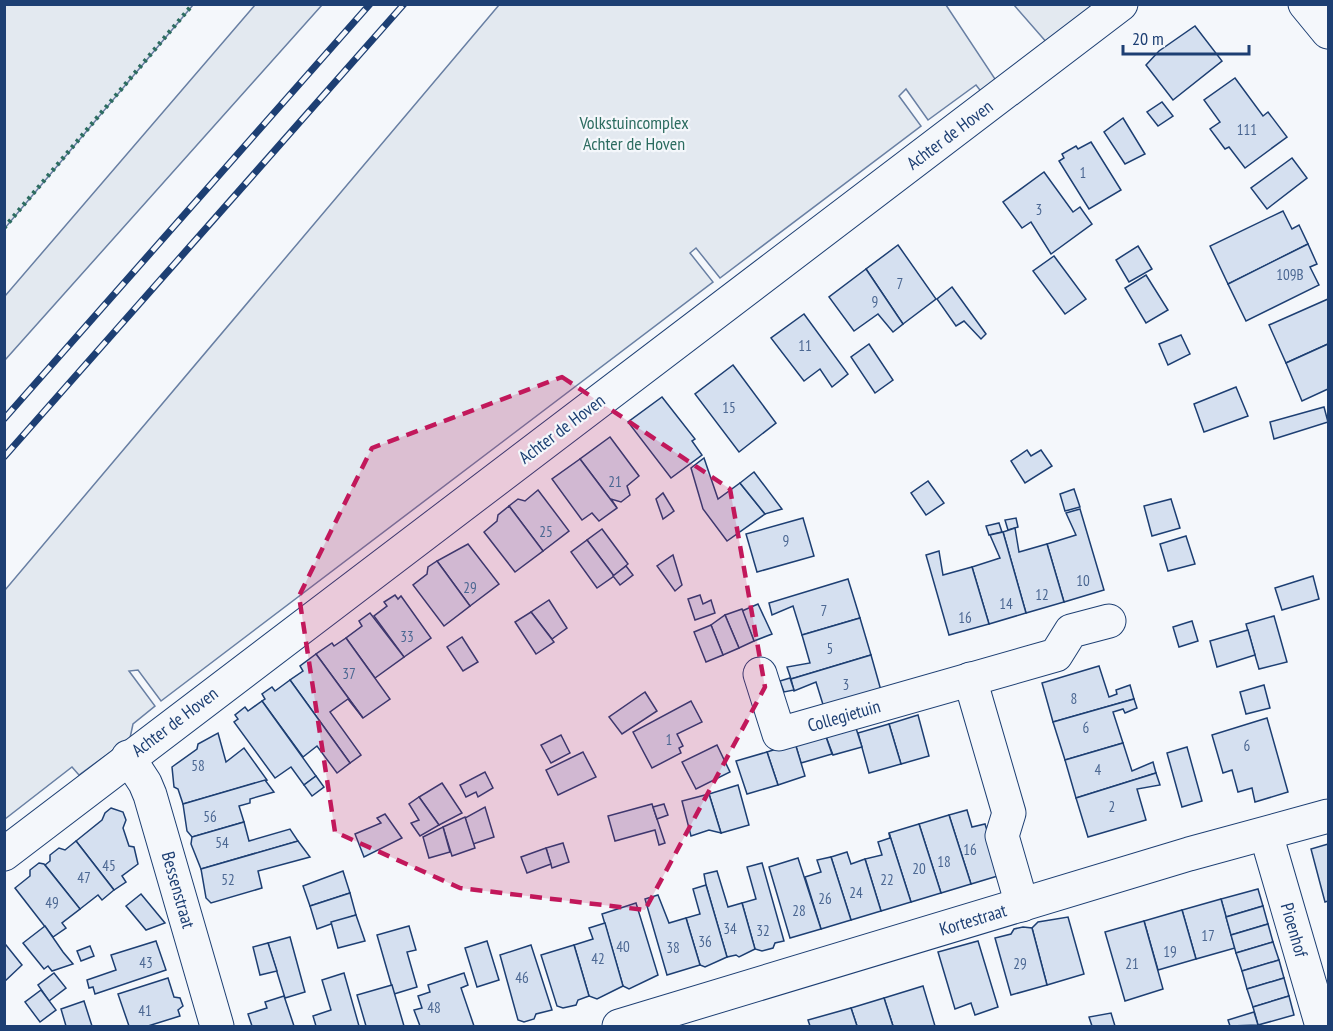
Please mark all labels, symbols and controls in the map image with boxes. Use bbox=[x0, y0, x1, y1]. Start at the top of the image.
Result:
scale bar bbox=[1123, 18, 1249, 56]
text: 20 m bbox=[1132, 27, 1164, 50]
street label: Achter de Hoven bbox=[902, 95, 997, 175]
park label: Volkstuincomplex Achter de Hoven bbox=[578, 111, 689, 155]
house number: 111 bbox=[1237, 120, 1257, 139]
house number: 1 bbox=[1080, 163, 1086, 182]
house number: 3 bbox=[1036, 200, 1042, 219]
house number: 109B bbox=[1276, 265, 1304, 284]
house number: 7 bbox=[897, 274, 903, 293]
house number: 9 bbox=[872, 292, 878, 311]
house number: 11 bbox=[798, 336, 812, 355]
street label: Achter de Hoven bbox=[514, 389, 609, 469]
house number: 15 bbox=[722, 398, 736, 417]
house number: 21 bbox=[608, 472, 622, 491]
house number: 25 bbox=[539, 522, 553, 541]
house number: 9 bbox=[783, 531, 789, 550]
house number: 10 bbox=[1076, 571, 1090, 590]
house number: 29 bbox=[463, 578, 477, 597]
house number: 12 bbox=[1035, 585, 1049, 604]
house number: 14 bbox=[999, 594, 1013, 613]
house number: 7 bbox=[821, 601, 827, 620]
house number: 16 bbox=[958, 608, 972, 627]
house number: 33 bbox=[400, 627, 414, 646]
house number: 5 bbox=[827, 639, 833, 658]
house number: 37 bbox=[342, 664, 356, 683]
house number: 3 bbox=[843, 675, 849, 694]
street label: Achter de Hoven bbox=[127, 682, 222, 762]
house number: 8 bbox=[1071, 689, 1077, 708]
street label: Collegietuin bbox=[805, 694, 883, 737]
house number: 6 bbox=[1083, 718, 1090, 737]
house number: 1 bbox=[666, 730, 672, 749]
house number: 6 bbox=[1244, 736, 1251, 755]
house number: 58 bbox=[191, 756, 205, 775]
house number: 4 bbox=[1095, 760, 1102, 779]
house number: 2 bbox=[1109, 797, 1115, 816]
house number: 56 bbox=[203, 807, 217, 826]
house number: 54 bbox=[215, 833, 229, 852]
house number: 16 bbox=[963, 840, 977, 859]
street label: Bessenstraat bbox=[157, 849, 200, 931]
house number: 18 bbox=[937, 852, 951, 871]
house number: 45 bbox=[102, 856, 116, 875]
house number: 20 bbox=[912, 859, 926, 878]
house number: 47 bbox=[77, 868, 91, 887]
house number: 52 bbox=[221, 870, 235, 889]
house number: 22 bbox=[880, 870, 894, 889]
house number: 24 bbox=[849, 883, 863, 902]
house number: 26 bbox=[818, 889, 832, 908]
house number: 49 bbox=[45, 893, 59, 912]
street label: Kortestraat bbox=[937, 898, 1009, 941]
street label: Pioenhof bbox=[1276, 900, 1314, 961]
house number: 28 bbox=[792, 901, 806, 920]
house number: 34 bbox=[723, 919, 737, 938]
house number: 32 bbox=[756, 921, 770, 940]
house number: 17 bbox=[1201, 926, 1215, 945]
house number: 36 bbox=[698, 932, 712, 951]
house number: 40 bbox=[616, 937, 630, 956]
house number: 38 bbox=[666, 938, 680, 957]
house number: 19 bbox=[1163, 942, 1177, 961]
house number: 42 bbox=[591, 949, 605, 968]
house number: 43 bbox=[139, 953, 153, 972]
house number: 29 bbox=[1013, 954, 1027, 973]
house number: 21 bbox=[1125, 954, 1139, 973]
house number: 46 bbox=[515, 968, 529, 987]
house number: 48 bbox=[427, 998, 441, 1017]
house number: 41 bbox=[138, 1001, 152, 1020]

